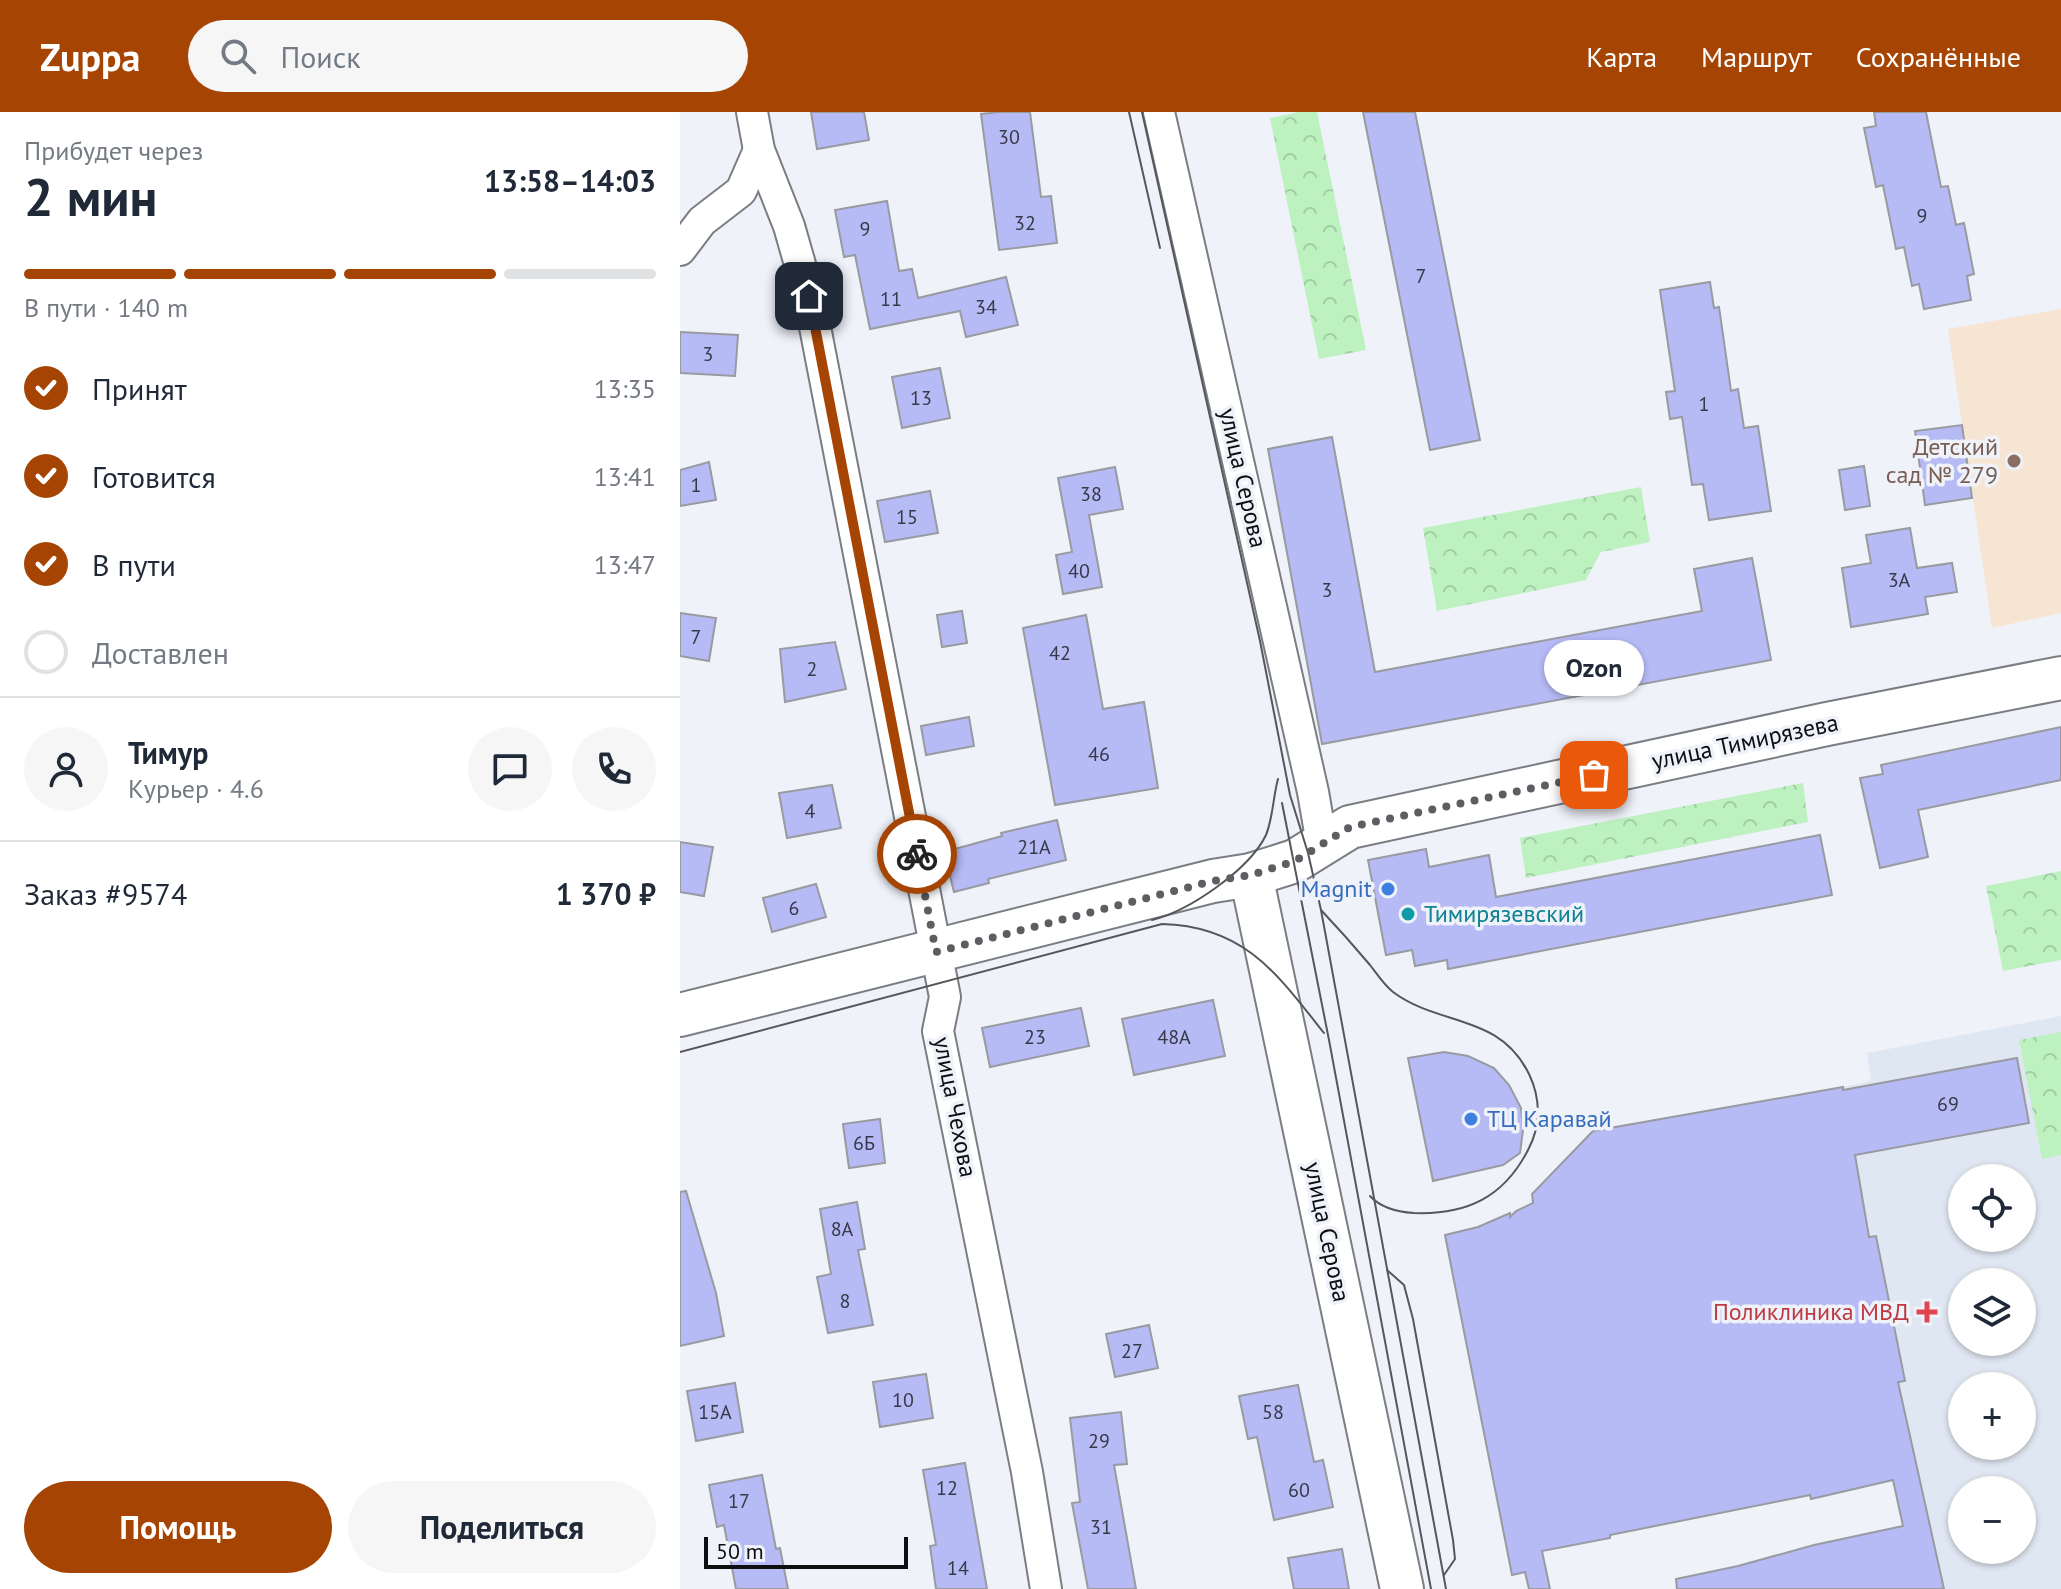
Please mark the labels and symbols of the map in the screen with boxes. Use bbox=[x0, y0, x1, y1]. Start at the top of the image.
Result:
house number: 30 bbox=[998, 124, 1020, 150]
house number: 9 bbox=[1917, 203, 1927, 229]
house number: 32 bbox=[1014, 210, 1036, 236]
house number: 9 bbox=[860, 216, 870, 242]
pin bbox=[775, 262, 843, 330]
house number: 7 bbox=[1416, 263, 1426, 289]
house number: 11 bbox=[880, 286, 902, 312]
house number: 34 bbox=[975, 294, 997, 320]
house number: 3 bbox=[703, 341, 713, 367]
house number: 13 bbox=[910, 385, 932, 411]
house number: 1 bbox=[1699, 391, 1709, 417]
street label: улица Серова bbox=[1212, 405, 1275, 551]
place label: Детский сад № 279 bbox=[1886, 431, 1998, 490]
marker: Детский сад № 279 bbox=[2005, 452, 2023, 470]
house number: 1 bbox=[691, 472, 701, 498]
house number: 38 bbox=[1080, 481, 1102, 507]
house number: 15 bbox=[896, 504, 918, 530]
house number: 40 bbox=[1068, 558, 1090, 584]
house number: 3А bbox=[1888, 567, 1911, 593]
house number: 3 bbox=[1322, 577, 1332, 603]
house number: 7 bbox=[691, 624, 701, 650]
callout: Ozon bbox=[1544, 639, 1644, 695]
house number: 42 bbox=[1049, 640, 1071, 666]
house number: 2 bbox=[807, 656, 817, 682]
street label: улица Тимирязева bbox=[1649, 707, 1841, 776]
house number: 46 bbox=[1088, 741, 1110, 767]
pin bbox=[1560, 741, 1628, 809]
house number: 4 bbox=[805, 798, 816, 824]
courier bbox=[877, 814, 957, 894]
house number: 21А bbox=[1017, 834, 1051, 860]
place label: Magnit bbox=[1301, 873, 1372, 904]
marker: Magnit bbox=[1379, 880, 1397, 898]
house number: 6 bbox=[789, 895, 799, 921]
place label: Тимирязевский bbox=[1424, 898, 1584, 929]
marker: Тимирязевский bbox=[1399, 905, 1417, 923]
house number: 23 bbox=[1024, 1024, 1046, 1050]
house number: 48А bbox=[1157, 1024, 1191, 1050]
street label: улица Чехова bbox=[927, 1034, 984, 1180]
house number: 69 bbox=[1937, 1091, 1959, 1117]
place label: ТЦ Каравай bbox=[1487, 1103, 1612, 1134]
marker: ТЦ Каравай bbox=[1462, 1110, 1480, 1128]
house number: 6Б bbox=[853, 1130, 875, 1156]
street label: улица Серова bbox=[1298, 1159, 1357, 1305]
house number: 8А bbox=[831, 1216, 854, 1242]
house number: 8 bbox=[840, 1288, 850, 1314]
place label: Поликлиника МВД bbox=[1713, 1296, 1909, 1327]
marker: Поликлиника МВД bbox=[1916, 1301, 1938, 1323]
house number: 27 bbox=[1121, 1338, 1143, 1364]
house number: 10 bbox=[892, 1387, 914, 1413]
house number: 15А bbox=[698, 1399, 732, 1425]
house number: 58 bbox=[1262, 1399, 1284, 1425]
house number: 29 bbox=[1088, 1428, 1110, 1454]
house number: 12 bbox=[936, 1475, 958, 1501]
house number: 60 bbox=[1288, 1477, 1310, 1503]
house number: 17 bbox=[728, 1488, 750, 1514]
house number: 31 bbox=[1090, 1514, 1112, 1540]
scale bar bbox=[704, 1533, 908, 1569]
house number: 14 bbox=[947, 1555, 969, 1581]

